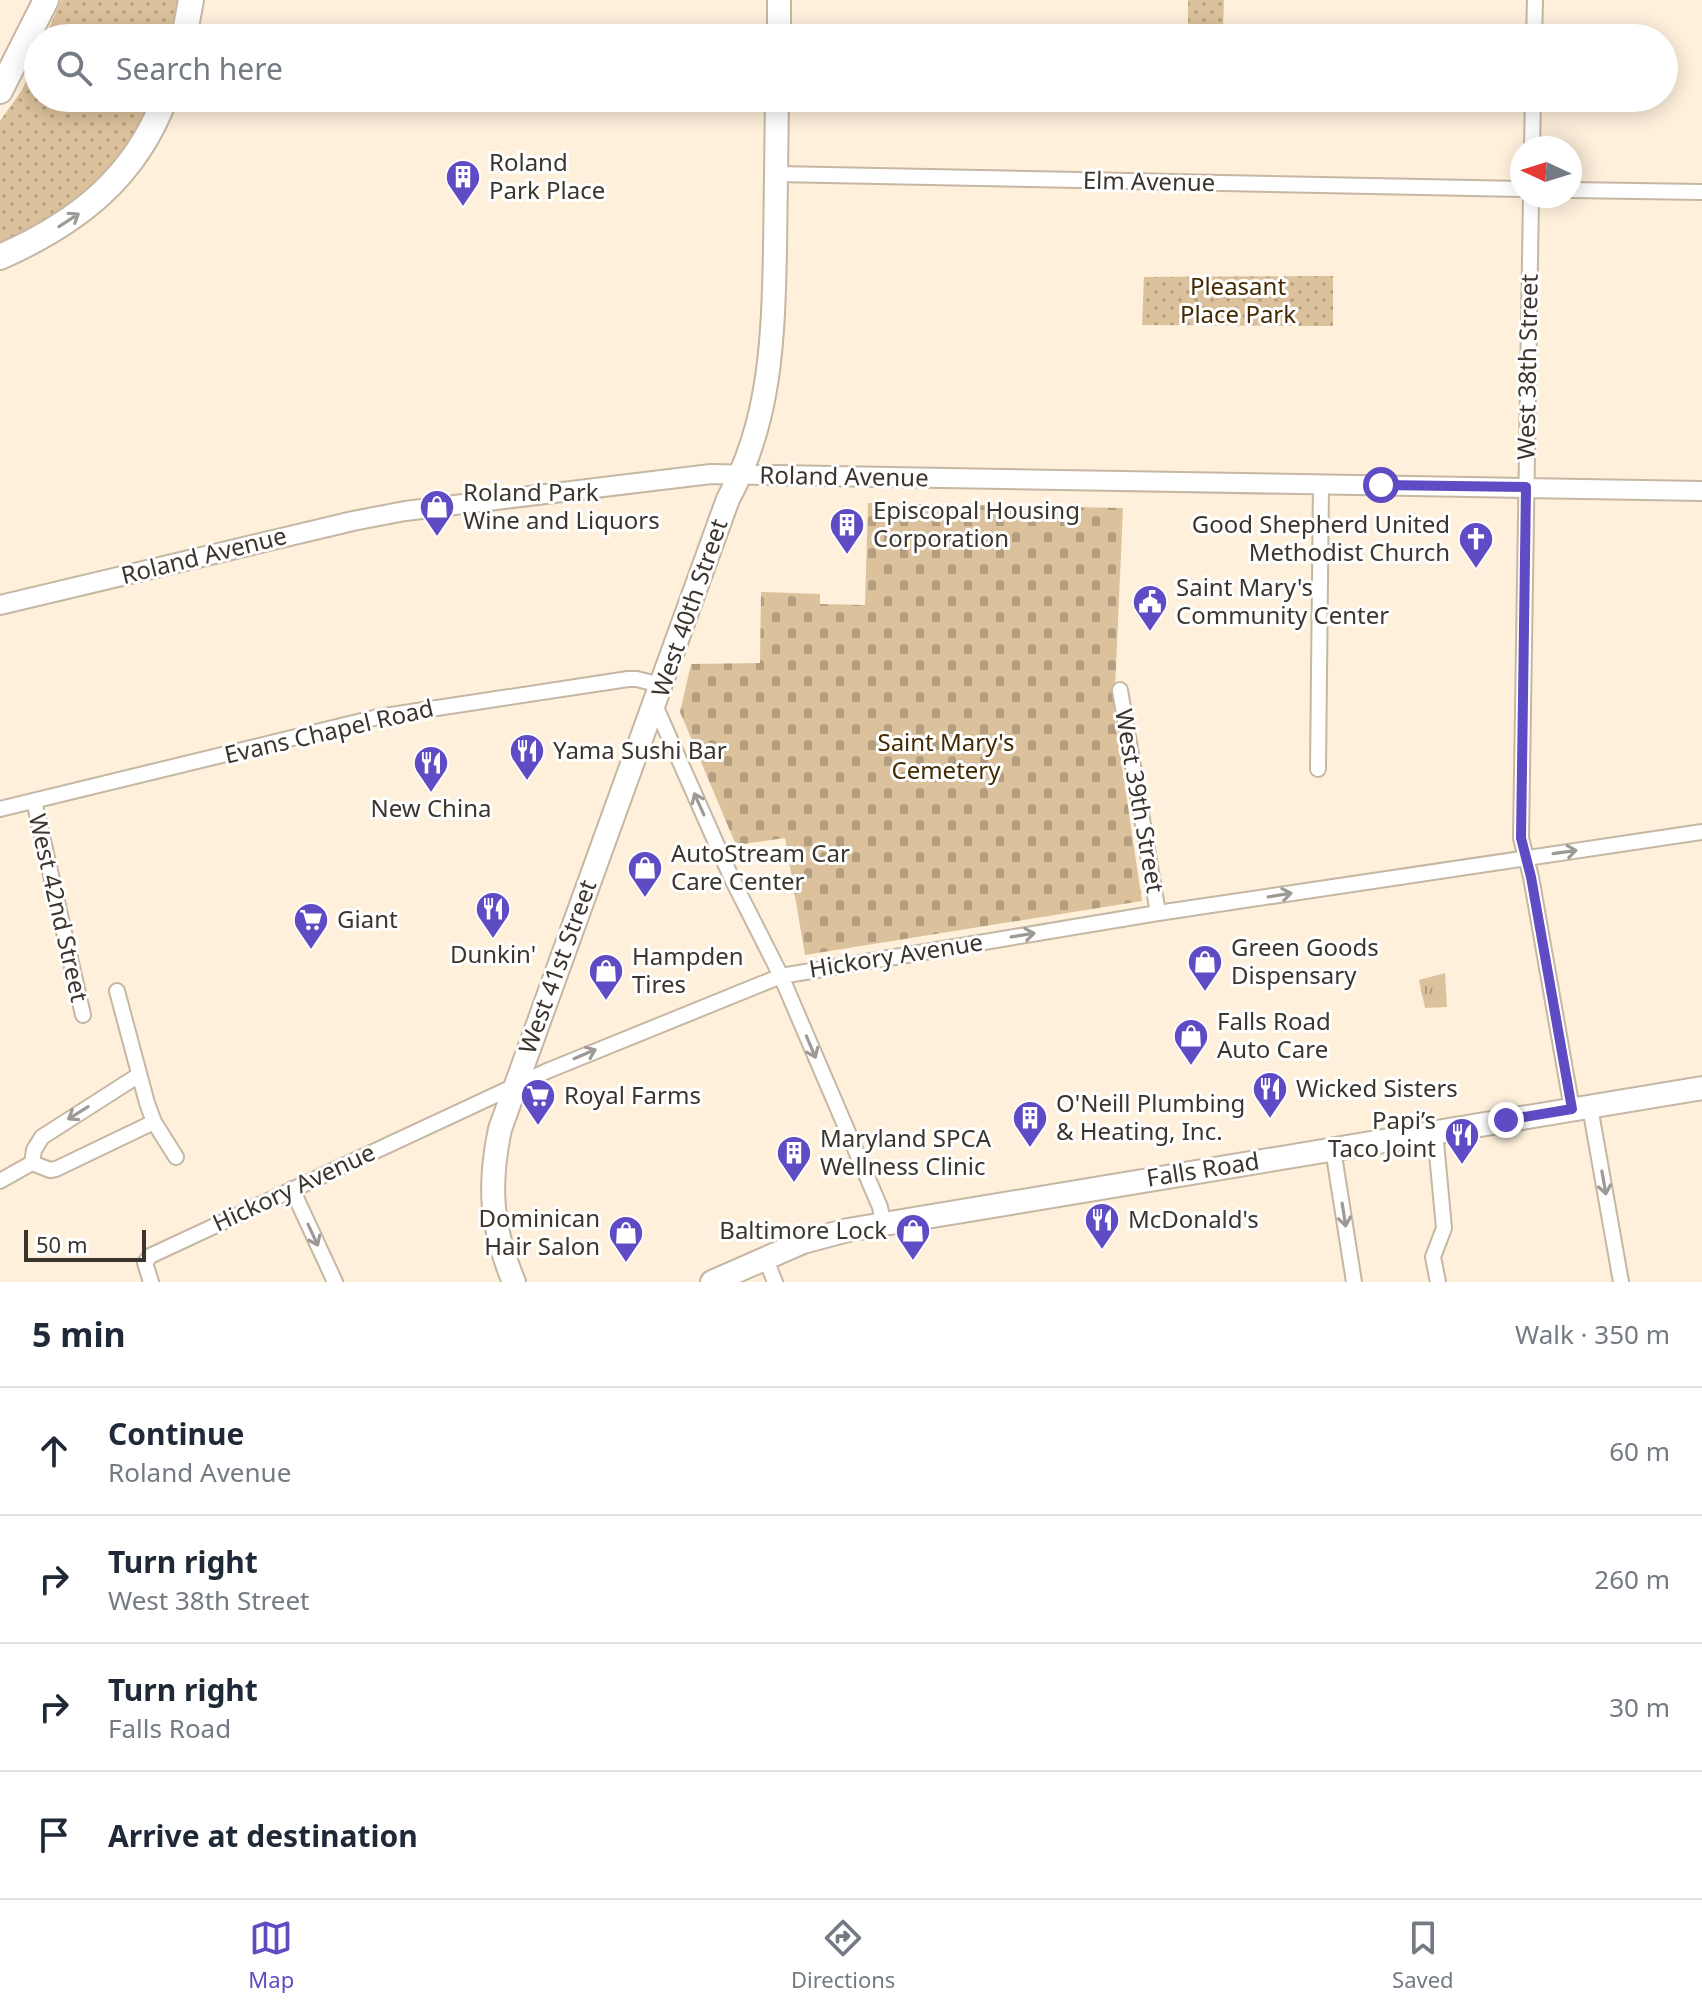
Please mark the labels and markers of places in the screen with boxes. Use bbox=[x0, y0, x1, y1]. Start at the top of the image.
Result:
place label: Roland Park Place bbox=[489, 145, 605, 206]
building icon: Roland Park Place bbox=[444, 158, 482, 208]
place label: Roland Park Wine and Liquors bbox=[463, 475, 660, 536]
shop icon: Roland Park Wine and Liquors bbox=[418, 488, 456, 538]
place label: Episcopal Housing Corporation bbox=[873, 493, 1080, 554]
building icon: Episcopal Housing Corporation bbox=[828, 506, 866, 556]
place label: Good Shepherd United Methodist Church bbox=[1192, 507, 1450, 568]
church icon: Good Shepherd United Methodist Church bbox=[1457, 520, 1495, 570]
place label: Saint Mary's Community Center bbox=[1176, 570, 1389, 631]
public building icon: Saint Mary's Community Center bbox=[1131, 583, 1169, 633]
restaurant icon: Yama Sushi Bar bbox=[508, 732, 546, 782]
place label: Yama Sushi Bar bbox=[553, 733, 727, 766]
restaurant icon: New China bbox=[412, 744, 450, 794]
place label: New China bbox=[371, 791, 491, 824]
place label: AutoStream Car Care Center bbox=[671, 836, 850, 897]
shop icon: AutoStream Car Care Center bbox=[626, 849, 664, 899]
restaurant icon: Dunkin' bbox=[474, 890, 512, 940]
supermarket icon: Giant bbox=[292, 901, 330, 951]
place label: Giant bbox=[337, 902, 398, 935]
place label: Green Goods Dispensary bbox=[1231, 930, 1379, 991]
place label: Dunkin' bbox=[450, 937, 536, 970]
place label: Hampden Tires bbox=[632, 939, 744, 1000]
shop icon: Green Goods Dispensary bbox=[1186, 943, 1224, 993]
shop icon: Hampden Tires bbox=[587, 952, 625, 1002]
place label: Falls Road Auto Care bbox=[1217, 1004, 1331, 1065]
shop icon: Falls Road Auto Care bbox=[1172, 1017, 1210, 1067]
restaurant icon: Wicked Sisters bbox=[1251, 1070, 1289, 1120]
place label: Wicked Sisters bbox=[1296, 1071, 1458, 1104]
supermarket icon: Royal Farms bbox=[519, 1077, 557, 1127]
place label: Royal Farms bbox=[564, 1078, 701, 1111]
place label: O'Neill Plumbing & Heating, Inc. bbox=[1056, 1086, 1245, 1147]
building icon: O'Neill Plumbing & Heating, Inc. bbox=[1011, 1099, 1049, 1149]
place label: Papi’s Taco Joint bbox=[1328, 1103, 1436, 1164]
restaurant icon: Papi’s Taco Joint bbox=[1443, 1116, 1481, 1166]
place label: Maryland SPCA Wellness Clinic bbox=[820, 1121, 992, 1182]
building icon: Maryland SPCA Wellness Clinic bbox=[775, 1134, 813, 1184]
place label: Dominican Hair Salon bbox=[478, 1201, 600, 1262]
restaurant icon: McDonald's bbox=[1083, 1201, 1121, 1251]
place label: McDonald's bbox=[1128, 1202, 1259, 1235]
shop icon: Baltimore Lock bbox=[894, 1212, 932, 1262]
place label: Baltimore Lock bbox=[719, 1213, 887, 1246]
shop icon: Dominican Hair Salon bbox=[607, 1214, 645, 1264]

